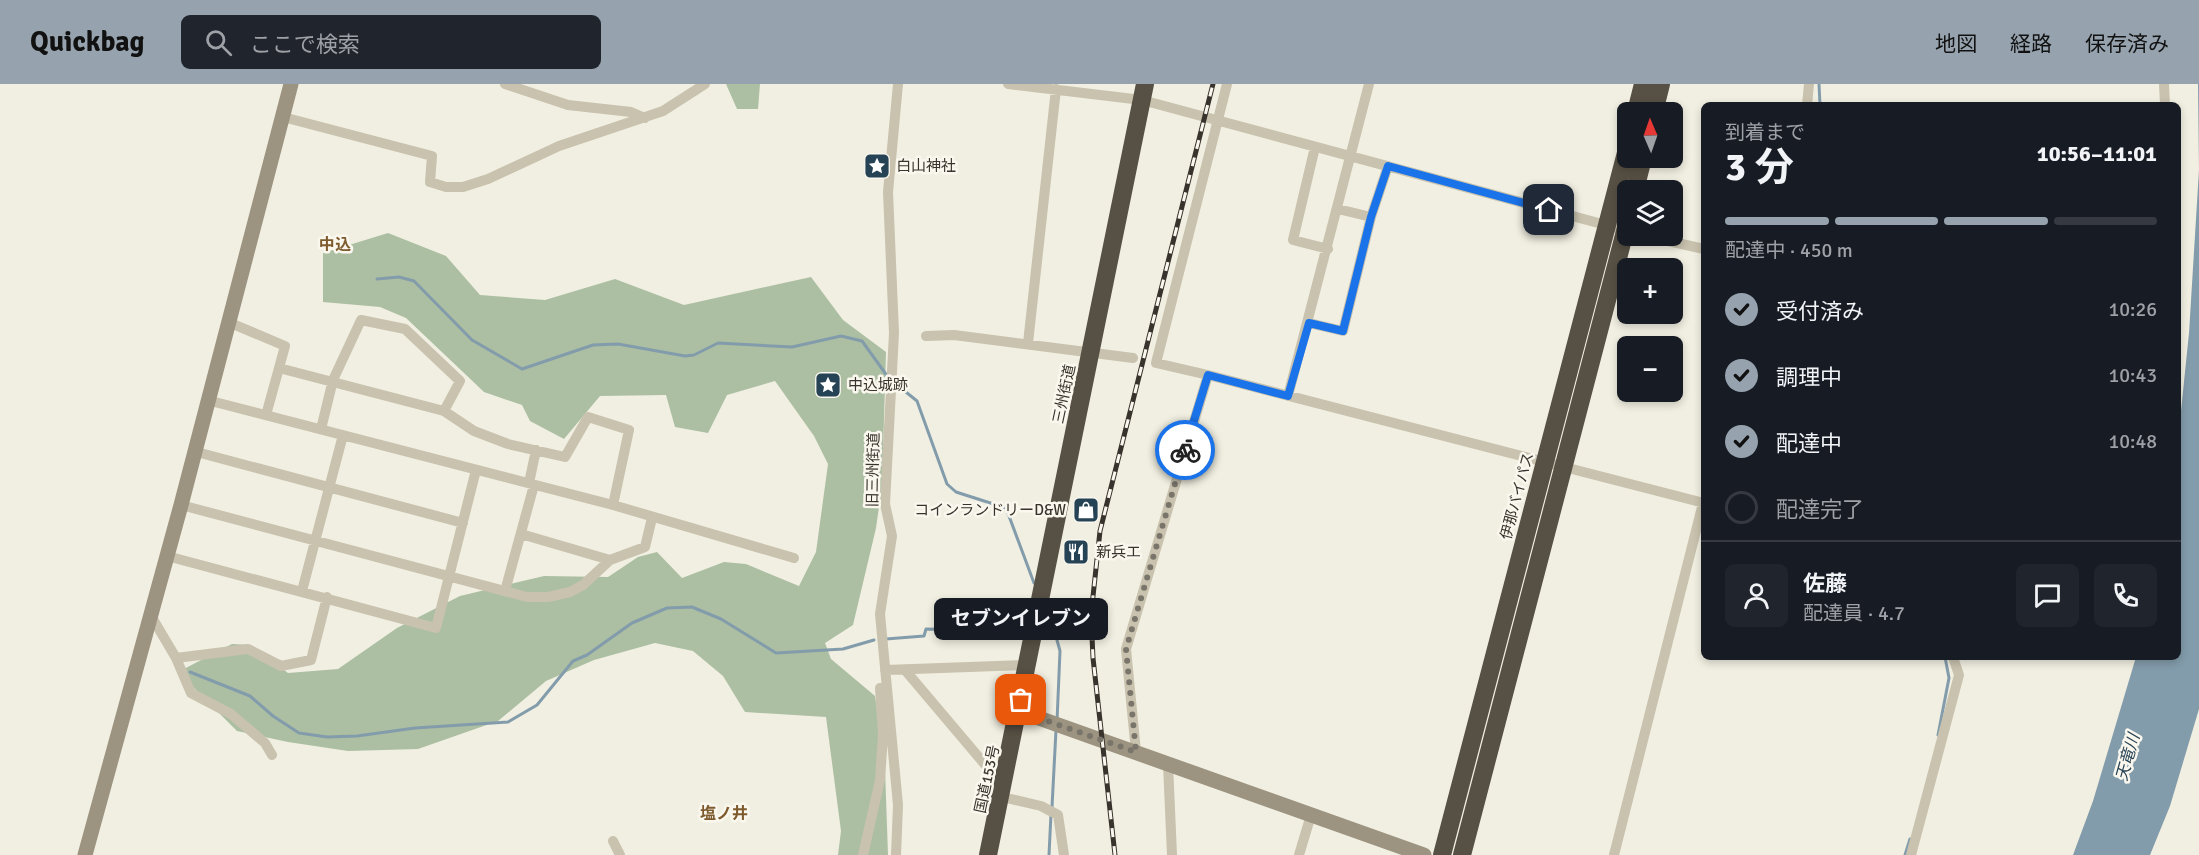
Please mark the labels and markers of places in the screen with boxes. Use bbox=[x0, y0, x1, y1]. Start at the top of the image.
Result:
place icon: 白山神社 bbox=[862, 151, 892, 181]
place label: 白山神社 bbox=[896, 157, 956, 175]
pin bbox=[1523, 184, 1574, 235]
place icon: 中込城跡 bbox=[813, 370, 843, 400]
place label: 中込城跡 bbox=[848, 376, 908, 394]
shop icon: コインランドリーD&W bbox=[1071, 495, 1101, 525]
place label: コインランドリーD&W bbox=[914, 501, 1066, 519]
restaurant icon: 新兵エ bbox=[1061, 537, 1091, 567]
place label: 新兵エ bbox=[1096, 543, 1141, 561]
callout: セブンイレブン bbox=[934, 598, 1108, 640]
pin bbox=[995, 674, 1046, 725]

